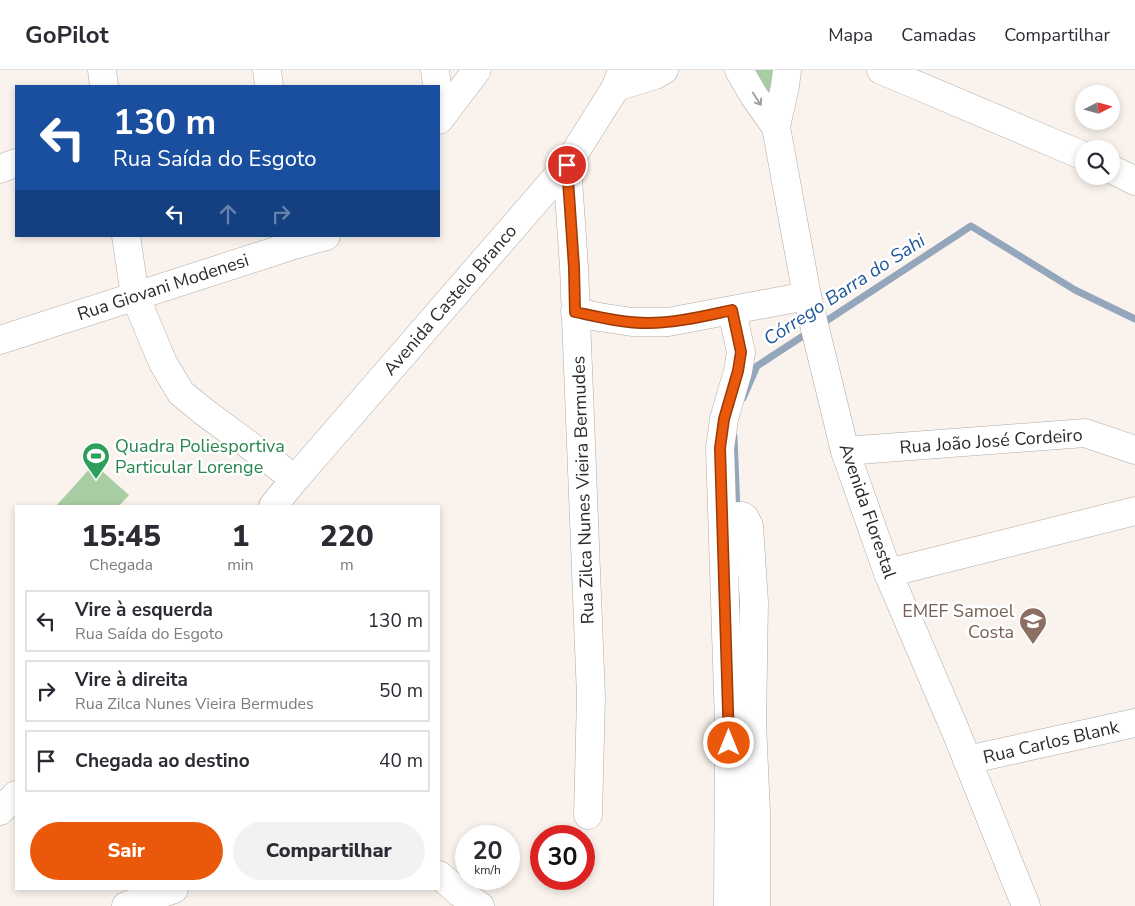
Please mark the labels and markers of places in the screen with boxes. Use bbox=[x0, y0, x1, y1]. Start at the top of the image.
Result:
pin bbox=[546, 144, 588, 186]
place label: Quadra Poliesportiva Particular Lorenge bbox=[115, 434, 285, 479]
sports icon: Quadra Poliesportiva Particular Lorenge bbox=[81, 441, 111, 480]
place label: EMEF Samoel Costa bbox=[902, 599, 1015, 644]
school or university icon: EMEF Samoel Costa bbox=[1018, 606, 1048, 645]

